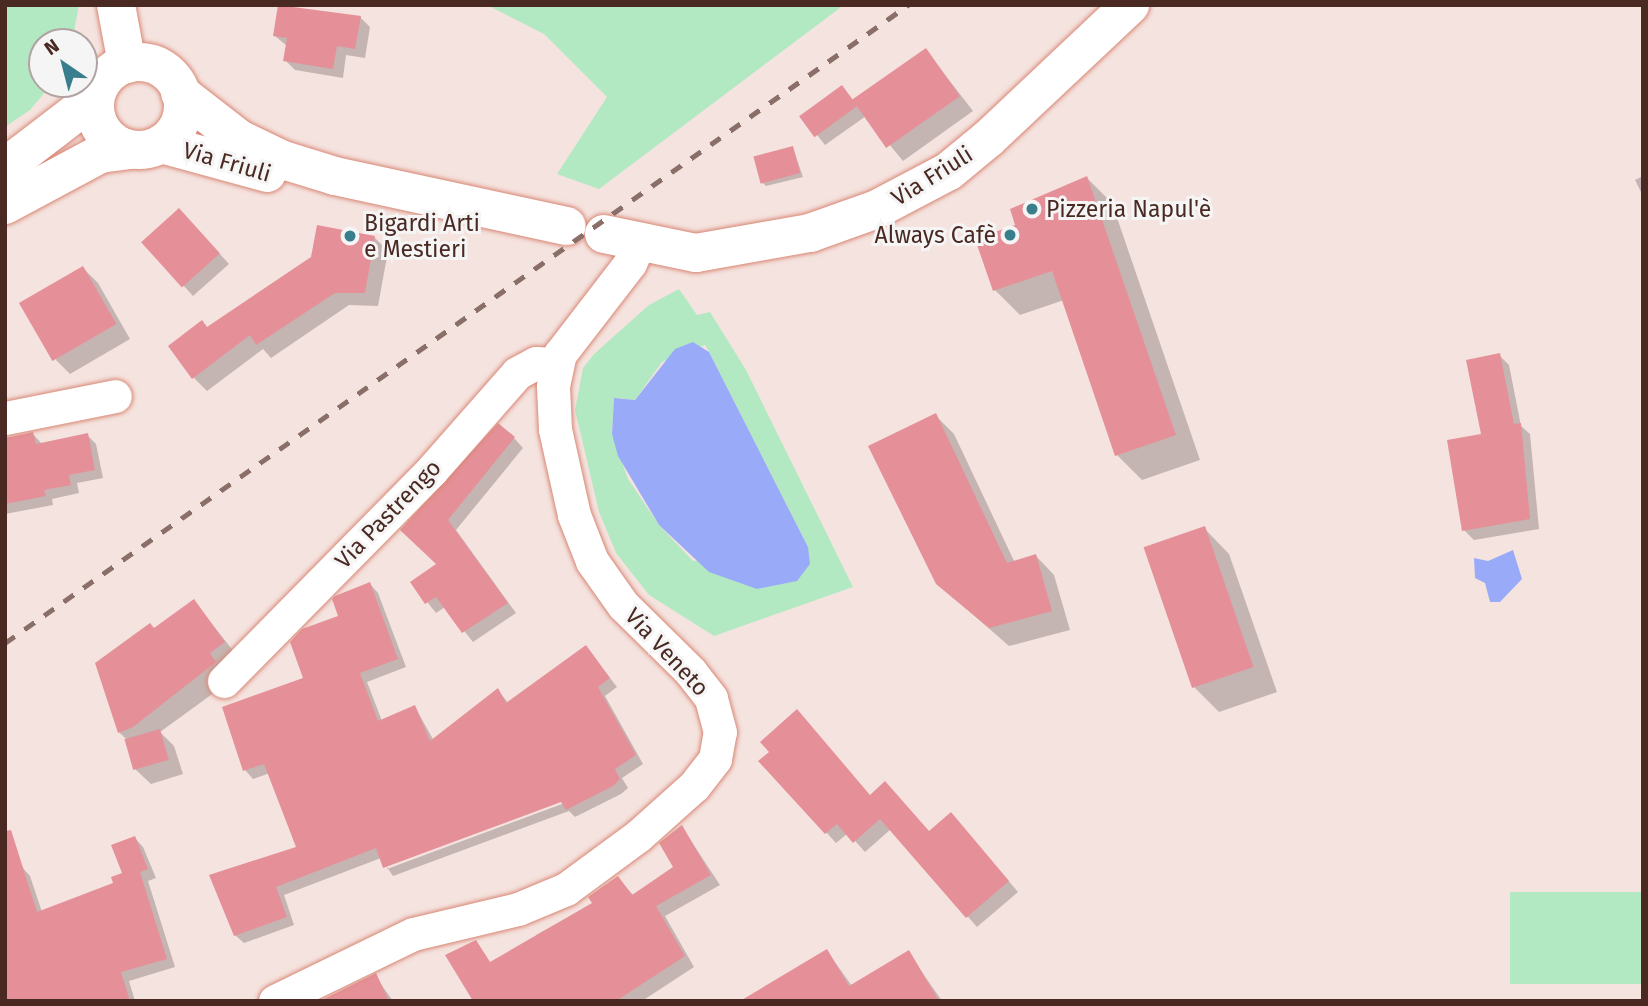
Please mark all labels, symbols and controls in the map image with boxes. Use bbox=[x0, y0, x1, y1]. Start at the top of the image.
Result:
north arrow bbox=[28, 28, 98, 98]
text: N bbox=[40, 34, 64, 60]
street label: Via Friuli bbox=[180, 136, 274, 188]
street label: Via Friuli bbox=[886, 140, 978, 212]
place label: Pizzeria Napul'è bbox=[1046, 195, 1211, 223]
marker: Pizzeria Napul'è bbox=[1024, 201, 1040, 217]
place label: Bigardi Arti e Mestieri bbox=[364, 209, 480, 263]
place label: Always Cafè bbox=[875, 221, 996, 249]
marker: Always Cafè bbox=[1002, 227, 1018, 243]
marker: Bigardi Arti e Mestieri bbox=[342, 228, 358, 244]
street label: Via Pastrengo bbox=[329, 454, 447, 574]
street label: Via Veneto bbox=[619, 602, 715, 702]

